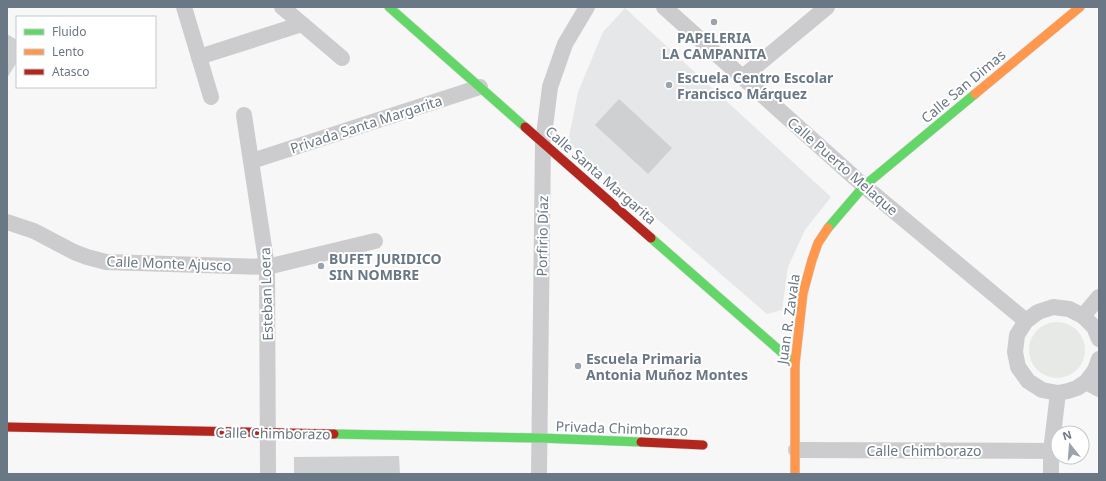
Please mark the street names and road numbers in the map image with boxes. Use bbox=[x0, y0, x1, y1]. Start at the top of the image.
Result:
street label: Calle San Dimas bbox=[917, 45, 1009, 127]
street label: Privada Santa Margarita bbox=[288, 90, 444, 158]
street label: Calle Puerto Melaque bbox=[784, 113, 902, 219]
street label: Calle Santa Margarita bbox=[541, 122, 661, 228]
street label: Porfirio Díaz bbox=[532, 195, 552, 277]
street label: Esteban Loera bbox=[255, 247, 277, 341]
street label: Calle Monte Ajusco bbox=[106, 251, 232, 275]
street label: Juan R. Zavala bbox=[772, 273, 804, 367]
street label: Privada Chimborazo bbox=[555, 416, 689, 440]
street label: Calle Chimborazo bbox=[215, 422, 331, 444]
street label: Calle Chimborazo bbox=[866, 441, 982, 460]

